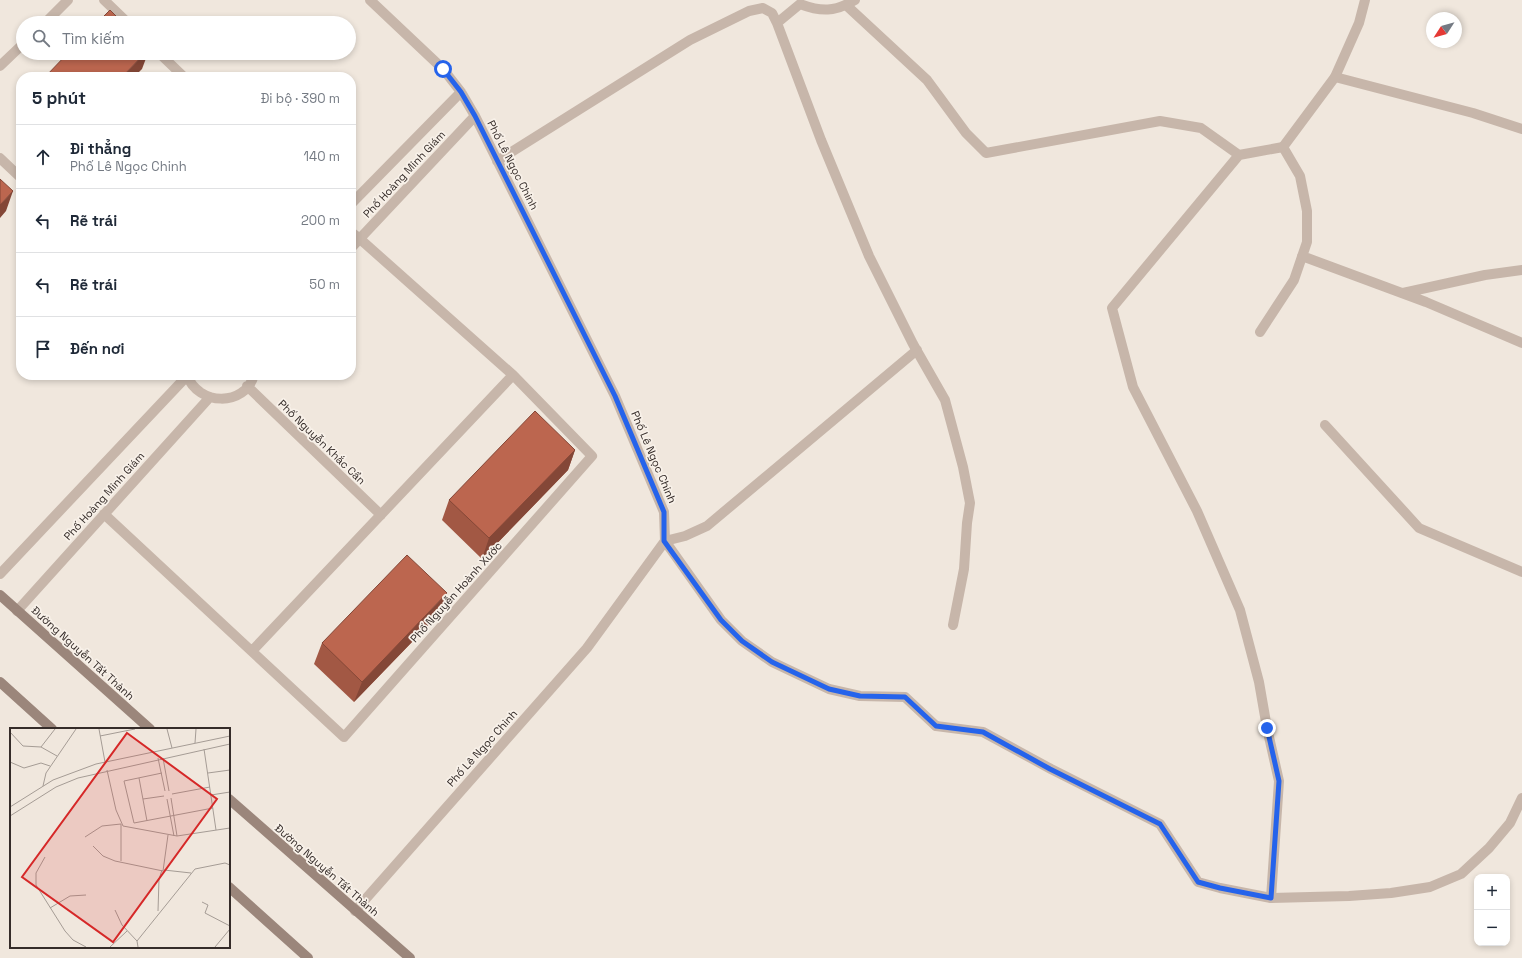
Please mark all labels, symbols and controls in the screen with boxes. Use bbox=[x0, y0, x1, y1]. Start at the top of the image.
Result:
north arrow bbox=[1426, 12, 1462, 48]
search box bbox=[16, 16, 356, 60]
icon: search bbox=[30, 27, 52, 49]
text: Tìm kiếm bbox=[62, 29, 125, 48]
route start bbox=[434, 60, 452, 78]
text: 5 phút bbox=[32, 87, 86, 109]
text: Đi bộ · 390 m bbox=[261, 90, 340, 107]
street label: Phố Lê Ngọc Chinh bbox=[484, 118, 542, 212]
street label: Phố Hoàng Minh Giám bbox=[360, 127, 448, 221]
text: Đi thẳng bbox=[70, 139, 131, 158]
icon: ahead bbox=[32, 146, 54, 168]
text: 140 m bbox=[304, 148, 340, 165]
text: Phố Lê Ngọc Chinh bbox=[70, 158, 187, 175]
icon: left bbox=[32, 210, 54, 232]
text: Rẽ trái bbox=[70, 211, 117, 230]
text: 200 m bbox=[301, 212, 340, 229]
icon: left bbox=[32, 274, 54, 296]
text: Rẽ trái bbox=[70, 275, 117, 294]
text: 50 m bbox=[309, 276, 340, 293]
icon: arrive bbox=[32, 338, 54, 360]
text: Đến nơi bbox=[70, 339, 125, 358]
street label: Phố Nguyễn Khắc Cần bbox=[275, 397, 369, 487]
street label: Phố Lê Ngọc Chinh bbox=[628, 409, 680, 505]
street label: Phố Hoàng Minh Giám bbox=[61, 449, 147, 543]
street label: Phố Nguyễn Hoành Xước bbox=[407, 539, 505, 645]
street label: Đường Nguyễn Tất Thành bbox=[29, 603, 137, 703]
street label: Phố Lê Ngọc Chinh bbox=[444, 707, 520, 789]
route end bbox=[1258, 719, 1276, 737]
inset map bbox=[10, 728, 230, 948]
street label: Đường Nguyễn Tất Thành bbox=[272, 821, 382, 919]
map controls bbox=[1474, 874, 1510, 946]
button: + bbox=[1474, 874, 1510, 910]
button: − bbox=[1474, 910, 1510, 946]

